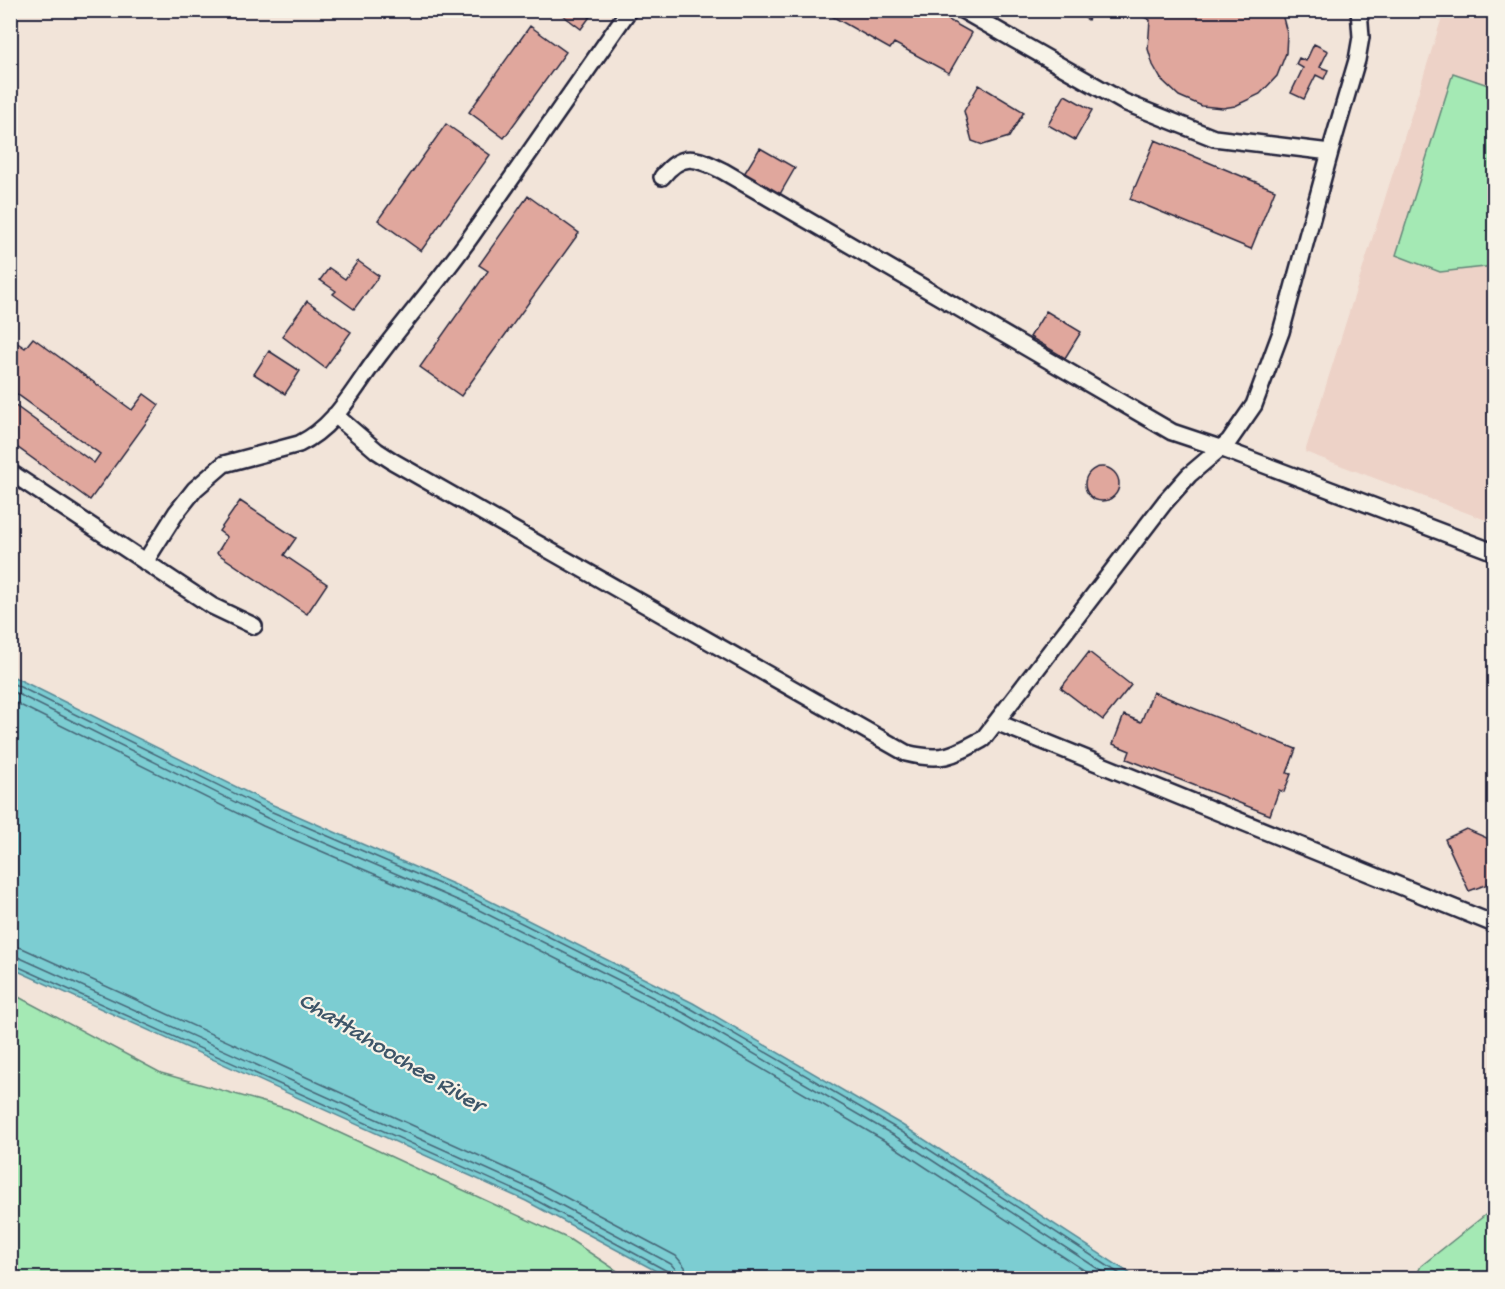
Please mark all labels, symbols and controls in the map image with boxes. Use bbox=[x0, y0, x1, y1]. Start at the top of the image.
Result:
water label: Chattahoochee River bbox=[292, 987, 492, 1123]

